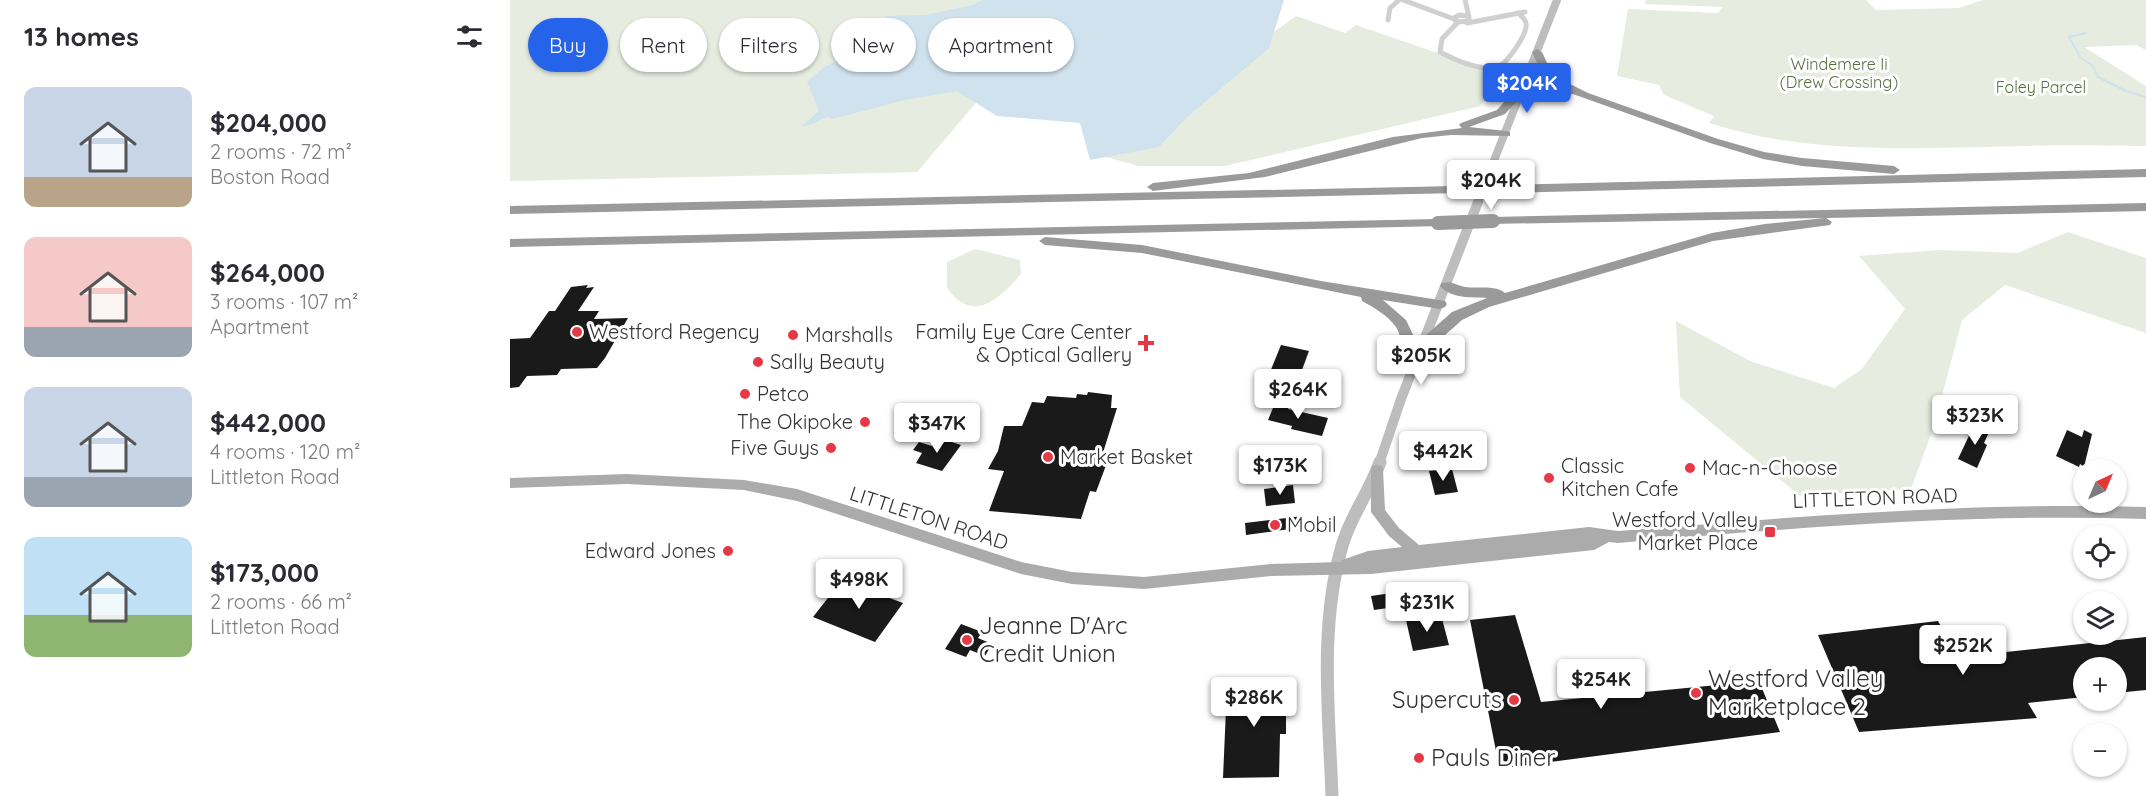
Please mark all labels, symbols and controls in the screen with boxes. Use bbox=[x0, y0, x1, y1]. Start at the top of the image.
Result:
chip: Buy bbox=[528, 18, 608, 72]
chip: Rent bbox=[620, 18, 707, 72]
chip: Filters bbox=[719, 18, 819, 72]
chip: New bbox=[831, 18, 916, 72]
chip: Apartment bbox=[928, 18, 1074, 72]
text: 13 homes bbox=[24, 20, 139, 53]
icon: filters bbox=[453, 20, 486, 53]
park label: Windemere Ii (Drew Crossing) bbox=[1780, 54, 1898, 92]
pin: $204K bbox=[1485, 63, 1569, 114]
text: $204K bbox=[1497, 70, 1557, 95]
park label: Foley Parcel bbox=[1996, 77, 2086, 97]
text: $204,000 bbox=[210, 106, 327, 139]
icon: home bbox=[72, 111, 144, 183]
text: 2 rooms · 72 m² bbox=[210, 139, 352, 164]
pin: $204K bbox=[1449, 160, 1533, 211]
text: Boston Road bbox=[210, 164, 330, 189]
text: $204K bbox=[1461, 167, 1521, 192]
text: $264,000 bbox=[210, 256, 325, 289]
icon: home bbox=[72, 261, 144, 333]
text: 3 rooms · 107 m² bbox=[210, 289, 358, 314]
text: Apartment bbox=[210, 314, 310, 339]
place label: Westford Regency bbox=[589, 319, 760, 344]
place label: Family Eye Care Center & Optical Gallery bbox=[915, 319, 1132, 367]
place label: Marshalls bbox=[805, 322, 893, 347]
marker: Westford Regency bbox=[570, 325, 584, 339]
marker: Marshalls bbox=[786, 328, 800, 342]
marker: Family Eye Care Center & Optical Gallery bbox=[1137, 334, 1155, 352]
pin: $205K bbox=[1379, 335, 1463, 386]
text: $205K bbox=[1391, 342, 1451, 367]
place label: Sally Beauty bbox=[770, 349, 885, 374]
marker: Sally Beauty bbox=[751, 355, 765, 369]
pin: $264K bbox=[1256, 369, 1340, 420]
text: $264K bbox=[1268, 376, 1328, 401]
place label: Petco bbox=[757, 381, 809, 406]
marker: Petco bbox=[738, 387, 752, 401]
pin: $323K bbox=[1933, 395, 2017, 446]
text: $323K bbox=[1946, 402, 2004, 427]
pin: $347K bbox=[895, 403, 979, 454]
text: $442,000 bbox=[210, 406, 326, 439]
place label: The Okipoke bbox=[737, 409, 853, 434]
text: $347K bbox=[908, 410, 966, 435]
icon: home bbox=[72, 411, 144, 483]
marker: The Okipoke bbox=[858, 415, 872, 429]
pin: $442K bbox=[1401, 431, 1485, 482]
place label: Five Guys bbox=[730, 435, 819, 460]
text: $442K bbox=[1413, 438, 1473, 463]
text: 4 rooms · 120 m² bbox=[210, 439, 360, 464]
marker: Five Guys bbox=[824, 441, 838, 455]
place label: Market Basket bbox=[1060, 444, 1193, 469]
pin: $173K bbox=[1238, 445, 1322, 496]
marker: Market Basket bbox=[1041, 450, 1055, 464]
text: $173K bbox=[1253, 452, 1307, 477]
place label: Classic Kitchen Cafe bbox=[1561, 453, 1678, 501]
place label: Mac-n-Choose bbox=[1702, 455, 1837, 480]
north arrow bbox=[2073, 459, 2127, 513]
map controls bbox=[2073, 459, 2127, 777]
marker: Mac-n-Choose bbox=[1683, 461, 1697, 475]
text: Littleton Road bbox=[210, 464, 340, 489]
marker: Classic Kitchen Cafe bbox=[1542, 471, 1556, 485]
street label: LITTLETON ROAD bbox=[847, 480, 1012, 555]
street label: LITTLETON ROAD bbox=[1792, 482, 1958, 513]
place label: Westford Valley Market Place bbox=[1612, 507, 1758, 555]
place label: Mobil bbox=[1287, 512, 1337, 537]
marker: Mobil bbox=[1268, 518, 1282, 532]
marker: Westford Valley Market Place bbox=[1763, 525, 1777, 539]
button: locate bbox=[2073, 525, 2127, 579]
place label: Edward Jones bbox=[585, 538, 716, 563]
marker: Edward Jones bbox=[721, 544, 735, 558]
text: $173,000 bbox=[210, 556, 319, 589]
pin: $498K bbox=[817, 559, 901, 610]
icon: home bbox=[72, 561, 144, 633]
text: $498K bbox=[830, 566, 888, 591]
pin: $231K bbox=[1385, 582, 1469, 633]
text: 2 rooms · 66 m² bbox=[210, 589, 352, 614]
text: $231K bbox=[1400, 589, 1454, 614]
button: layers bbox=[2073, 591, 2127, 645]
place label: Jeanne D'Arc Credit Union bbox=[979, 610, 1127, 668]
text: Littleton Road bbox=[210, 614, 340, 639]
pin: $252K bbox=[1921, 625, 2005, 676]
text: $252K bbox=[1933, 632, 1993, 657]
marker: Jeanne D'Arc Credit Union bbox=[960, 633, 974, 647]
button: + bbox=[2073, 657, 2127, 711]
pin: $254K bbox=[1559, 659, 1643, 710]
place label: Westford Valley Marketplace 2 bbox=[1708, 663, 1883, 721]
text: $254K bbox=[1571, 666, 1631, 691]
pin: $286K bbox=[1212, 677, 1296, 728]
text: $286K bbox=[1225, 684, 1283, 709]
place label: Supercuts bbox=[1392, 684, 1502, 714]
marker: Westford Valley Marketplace 2 bbox=[1689, 686, 1703, 700]
marker: Supercuts bbox=[1507, 693, 1521, 707]
button: − bbox=[2073, 723, 2127, 777]
place label: Pauls Diner bbox=[1431, 742, 1556, 772]
marker: Pauls Diner bbox=[1412, 751, 1426, 765]

